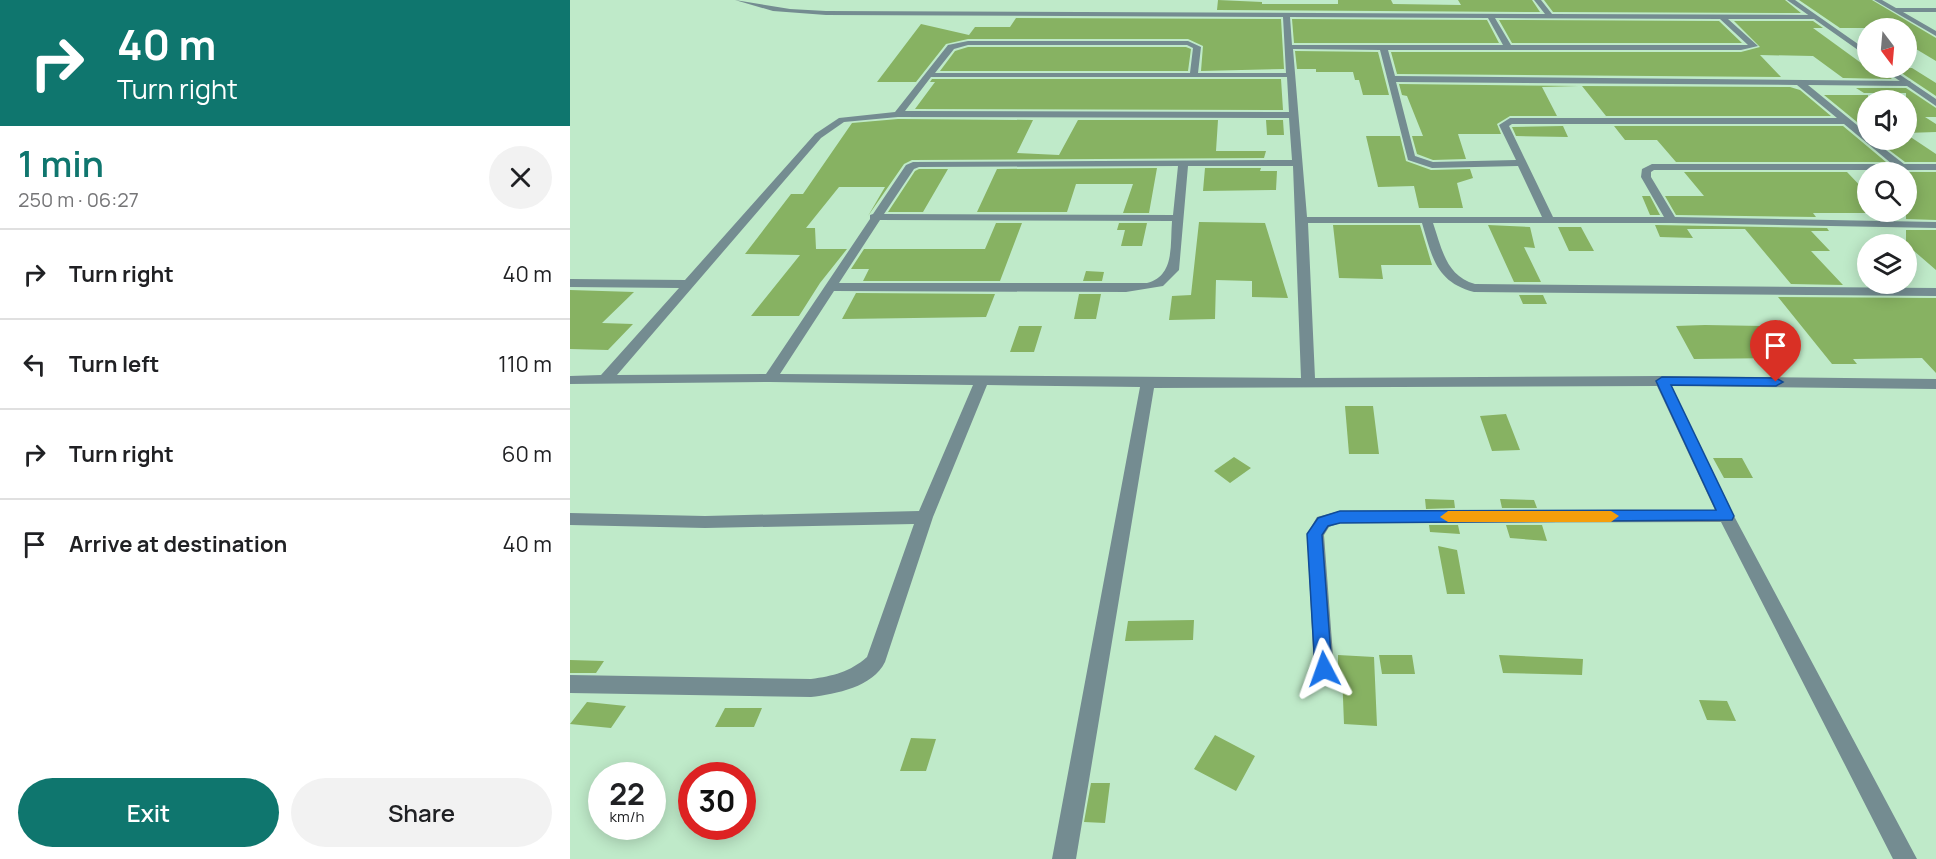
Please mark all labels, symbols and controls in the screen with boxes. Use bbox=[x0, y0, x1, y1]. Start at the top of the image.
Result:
text: 40 m bbox=[117, 15, 216, 73]
north arrow bbox=[1857, 18, 1917, 78]
map controls bbox=[1857, 18, 1917, 294]
icon: right bbox=[18, 24, 96, 102]
text: Turn right bbox=[117, 70, 238, 107]
button: sound bbox=[1857, 90, 1917, 150]
text: 1 min bbox=[18, 139, 104, 188]
button: close bbox=[489, 146, 552, 209]
button: search bbox=[1857, 162, 1917, 222]
text: 250 m · 06:27 bbox=[18, 186, 139, 213]
button: layers bbox=[1857, 234, 1917, 294]
icon: right bbox=[18, 258, 51, 291]
text: Turn right bbox=[69, 259, 174, 289]
text: 40 m bbox=[503, 259, 552, 289]
pin bbox=[1750, 320, 1801, 382]
icon: arrive bbox=[1759, 329, 1792, 362]
icon: left bbox=[18, 348, 51, 381]
text: Turn left bbox=[69, 349, 159, 379]
text: 110 m bbox=[498, 349, 552, 379]
icon: right bbox=[18, 438, 51, 471]
text: Turn right bbox=[69, 439, 174, 469]
text: 60 m bbox=[502, 439, 552, 469]
icon: arrive bbox=[18, 528, 51, 561]
text: Arrive at destination bbox=[69, 529, 287, 559]
text: 40 m bbox=[503, 529, 552, 559]
position arrow bbox=[1292, 637, 1356, 701]
speed limit sign: 30 bbox=[678, 762, 756, 840]
text: 22 bbox=[609, 773, 645, 814]
button: Exit bbox=[18, 778, 279, 847]
button: Share bbox=[291, 778, 552, 847]
text: km/h bbox=[610, 806, 644, 827]

